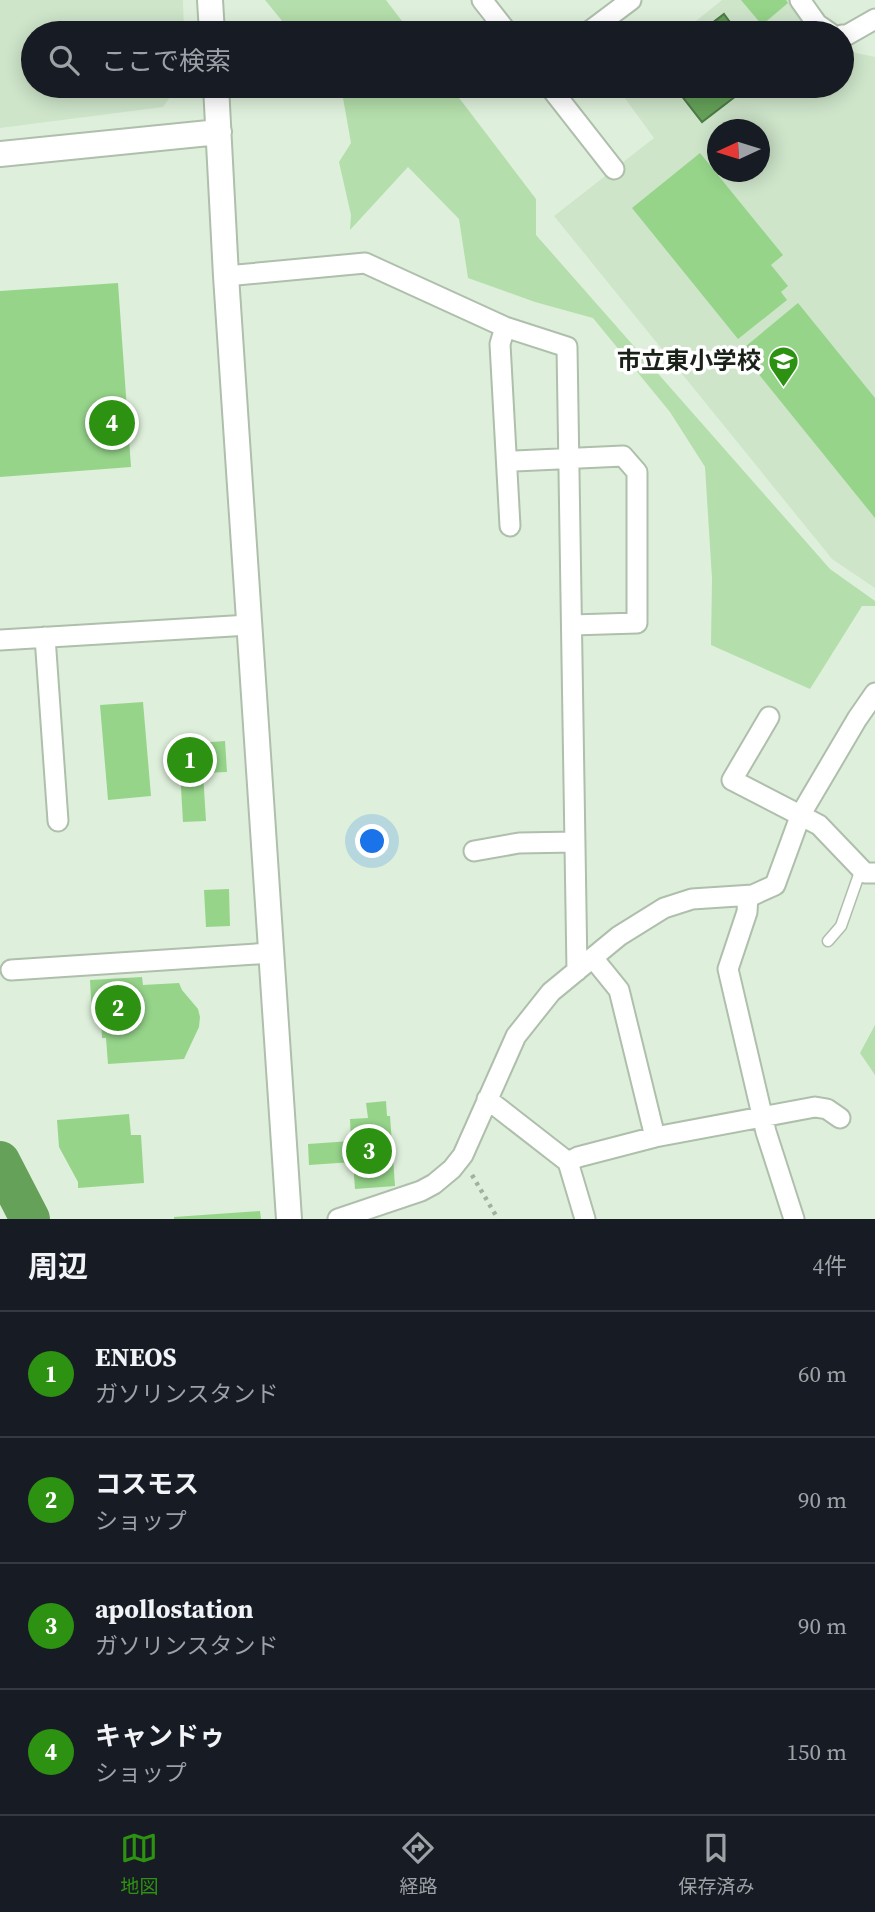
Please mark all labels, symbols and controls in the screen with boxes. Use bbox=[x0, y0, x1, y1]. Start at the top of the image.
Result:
search box bbox=[21, 21, 854, 98]
icon: search bbox=[45, 41, 83, 79]
text: ここで検索 bbox=[101, 43, 231, 79]
north arrow bbox=[707, 119, 770, 182]
place label: 市立東小学校 bbox=[617, 344, 761, 377]
school or university icon: 市立東小学校 bbox=[767, 344, 801, 388]
pin: 4 bbox=[89, 397, 135, 449]
pin: 1 bbox=[167, 734, 213, 786]
your location bbox=[355, 824, 389, 858]
pin: 2 bbox=[95, 982, 141, 1034]
pin: 3 bbox=[346, 1125, 392, 1177]
text: 周辺 bbox=[28, 1246, 88, 1287]
text: 4件 bbox=[813, 1250, 847, 1282]
text: ENEOS bbox=[95, 1339, 177, 1375]
text: 1 bbox=[45, 1358, 57, 1390]
text: 60 m bbox=[798, 1358, 847, 1390]
text: ガソリンスタンド bbox=[95, 1378, 279, 1410]
text: コスモス bbox=[95, 1466, 199, 1502]
text: 2 bbox=[45, 1484, 57, 1516]
text: 90 m bbox=[798, 1484, 847, 1516]
text: ショップ bbox=[95, 1505, 187, 1537]
text: apollostation bbox=[95, 1591, 254, 1627]
text: 3 bbox=[45, 1610, 57, 1642]
text: 90 m bbox=[798, 1610, 847, 1642]
text: ガソリンスタンド bbox=[95, 1630, 279, 1662]
text: キャンドゥ bbox=[95, 1718, 225, 1754]
text: 4 bbox=[45, 1736, 57, 1768]
text: 150 m bbox=[786, 1736, 847, 1768]
text: ショップ bbox=[95, 1757, 187, 1789]
tab: 地図 bbox=[120, 1829, 159, 1899]
tab: 経路 bbox=[399, 1829, 438, 1899]
tab: 保存済み bbox=[678, 1829, 755, 1899]

